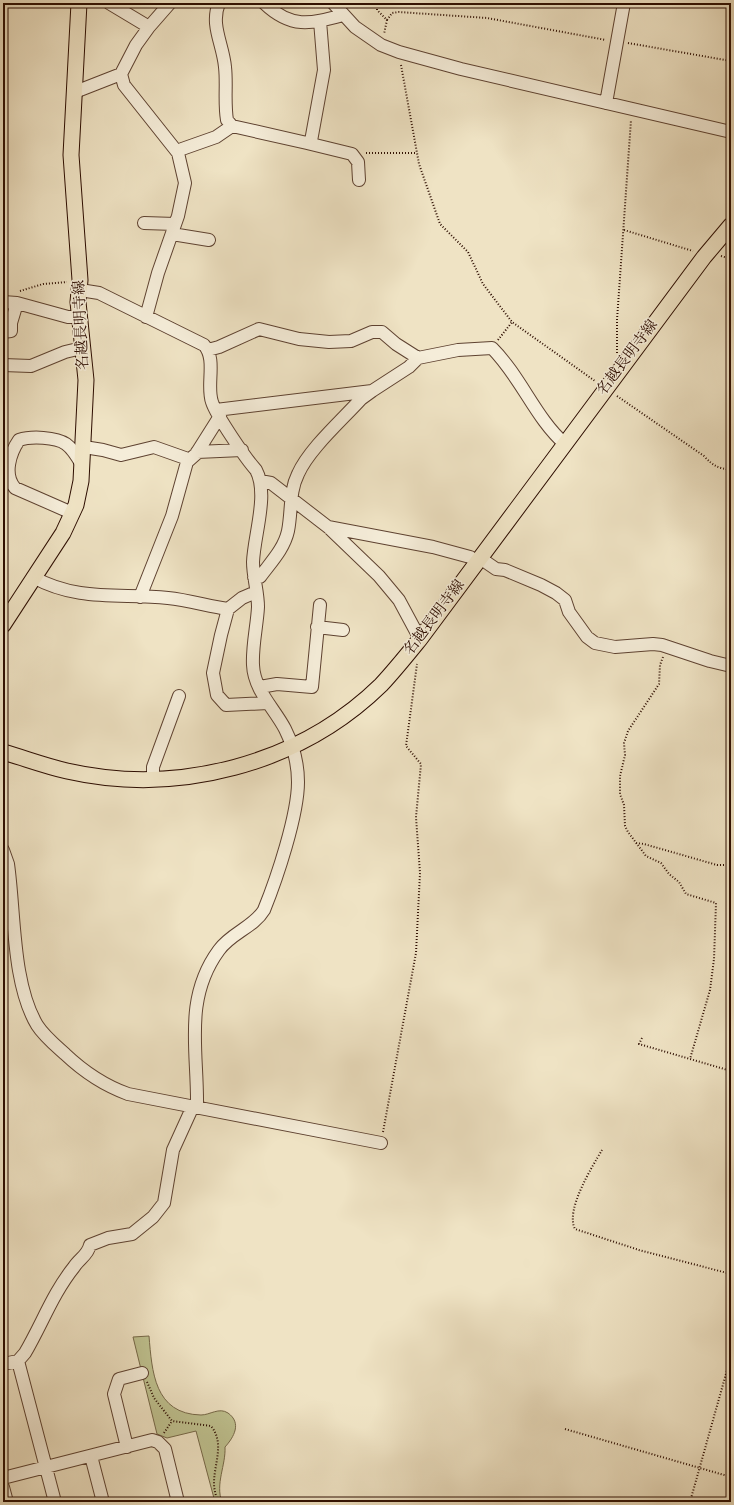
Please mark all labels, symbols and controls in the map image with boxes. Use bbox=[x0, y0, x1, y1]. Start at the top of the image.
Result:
street label: 名越長明寺線 bbox=[69, 280, 95, 370]
street label: 名越長明寺線 bbox=[593, 316, 663, 400]
street label: 名越長明寺線 bbox=[400, 576, 470, 660]

